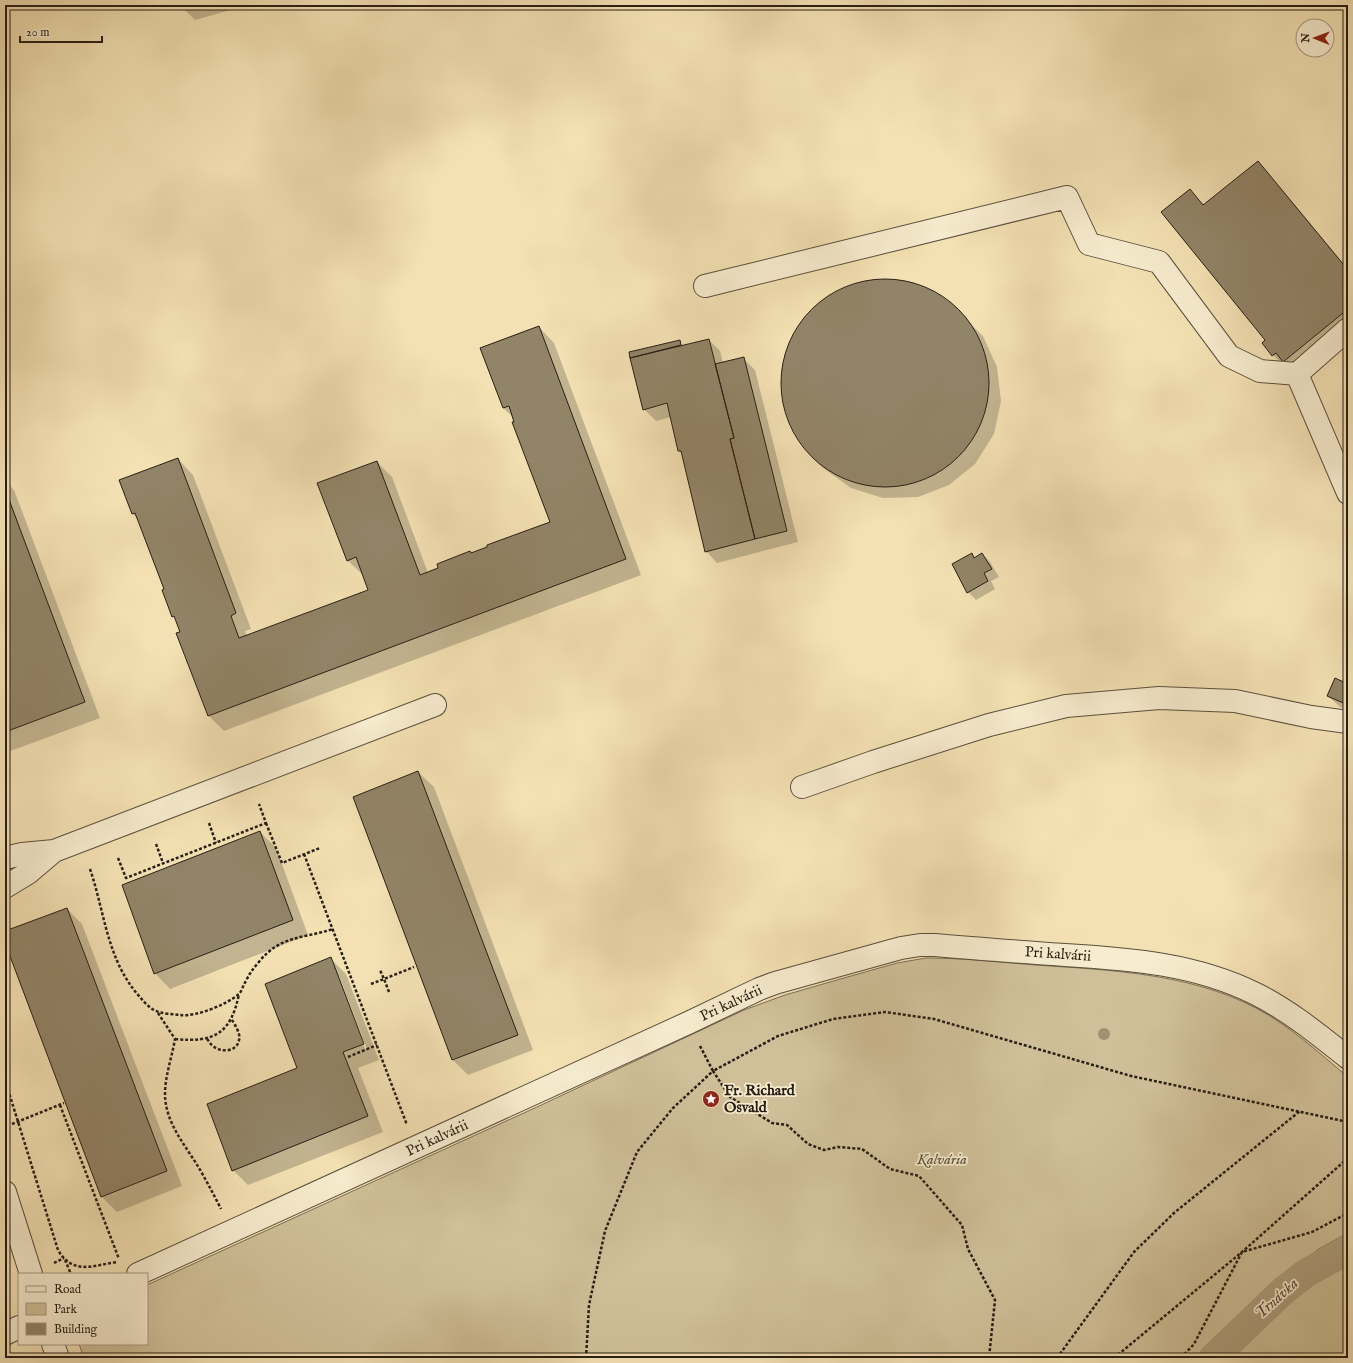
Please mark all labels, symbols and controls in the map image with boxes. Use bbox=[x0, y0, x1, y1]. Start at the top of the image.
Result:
scale bar bbox=[20, 18, 102, 44]
north arrow bbox=[1295, 18, 1335, 58]
text: 20 m bbox=[26, 25, 49, 40]
text: N bbox=[1299, 32, 1313, 44]
street label: Pri kalvárii bbox=[1024, 942, 1092, 966]
street label: Pri kalvárii bbox=[697, 980, 765, 1026]
place label: Fr. Richard Osvald bbox=[724, 1081, 796, 1117]
place icon: Fr. Richard Osvald bbox=[701, 1089, 721, 1109]
street label: Pri kalvárii bbox=[403, 1115, 471, 1161]
park label: Kalvária bbox=[916, 1150, 967, 1169]
legend bbox=[18, 1273, 148, 1345]
water label: Trnávka bbox=[1251, 1274, 1303, 1324]
text: Road bbox=[54, 1282, 82, 1297]
text: Park bbox=[54, 1302, 77, 1317]
text: Building bbox=[54, 1322, 98, 1337]

